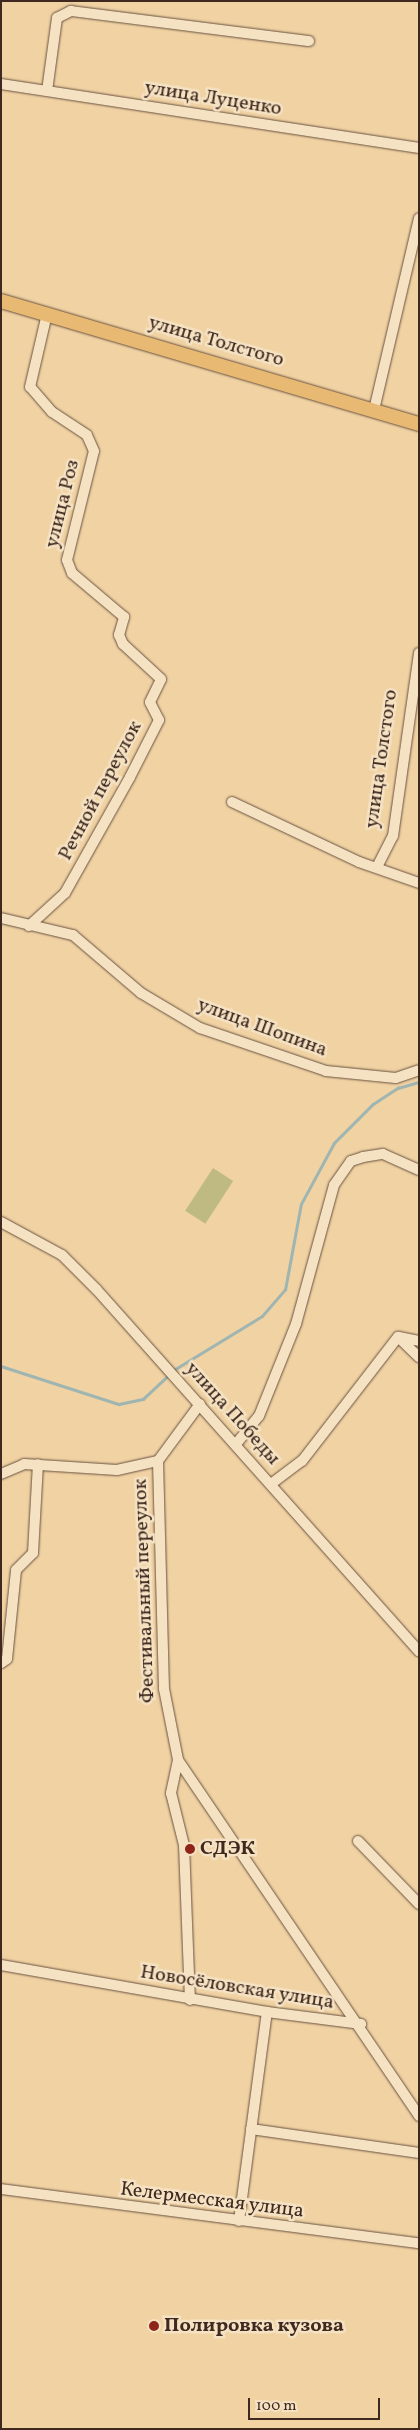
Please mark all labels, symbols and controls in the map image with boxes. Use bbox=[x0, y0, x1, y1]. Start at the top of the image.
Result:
street label: улица Луценко bbox=[143, 76, 283, 122]
street label: улица Толстого bbox=[145, 311, 287, 373]
street label: улица Роз bbox=[40, 457, 86, 551]
street label: улица Толстого bbox=[360, 688, 404, 830]
street label: Речной переулок bbox=[54, 717, 148, 865]
street label: улица Шопина bbox=[194, 993, 330, 1063]
street label: улица Победы bbox=[179, 1357, 285, 1471]
street label: Фестивальный переулок bbox=[129, 1478, 161, 1704]
place label: СДЭК bbox=[200, 1837, 255, 1861]
marker: СДЭК bbox=[184, 1843, 196, 1855]
street label: Новосёловская улица bbox=[138, 1961, 336, 2015]
street label: Келермесская улица bbox=[118, 2178, 306, 2224]
place label: Полировка кузова bbox=[164, 2314, 344, 2338]
marker: Полировка кузова bbox=[148, 2320, 160, 2332]
scale bar bbox=[250, 2388, 382, 2420]
text: 100 m bbox=[256, 2396, 296, 2417]

